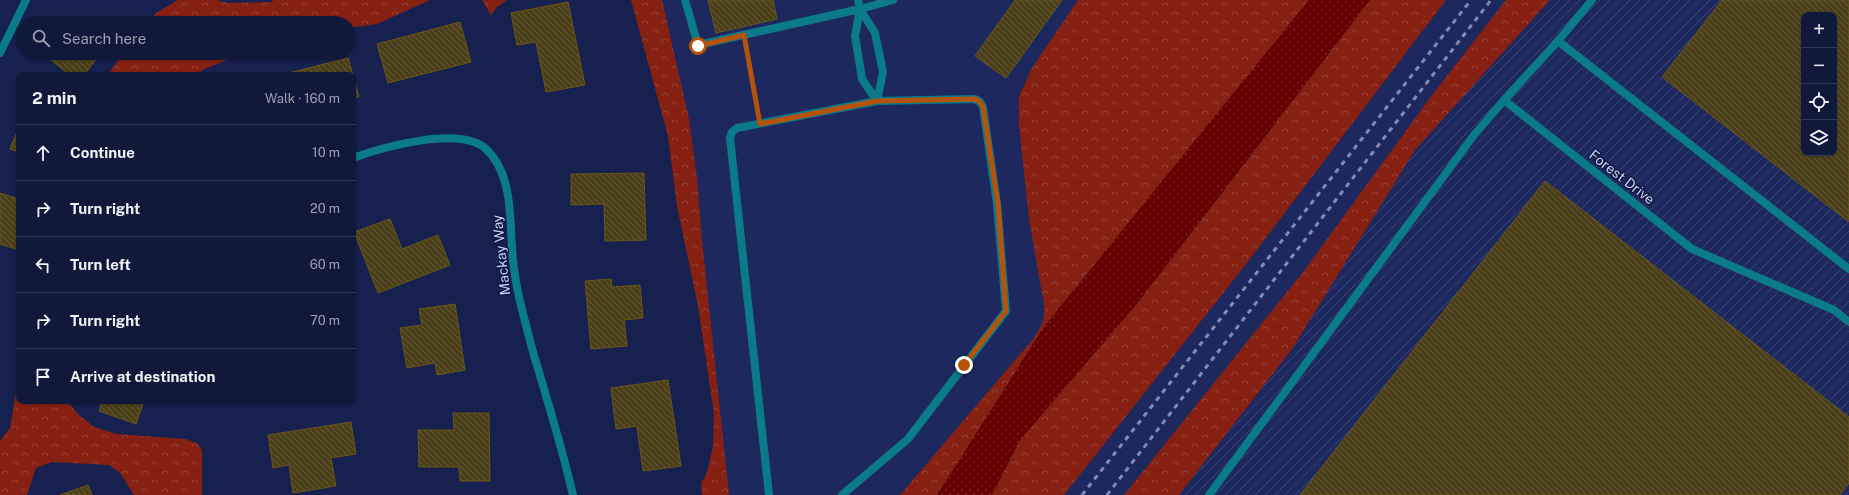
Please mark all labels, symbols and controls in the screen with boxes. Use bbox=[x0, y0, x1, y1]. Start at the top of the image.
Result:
map controls bbox=[1801, 12, 1837, 156]
button: + bbox=[1801, 12, 1837, 48]
search box bbox=[16, 16, 356, 60]
icon: search bbox=[30, 27, 52, 49]
text: Search here bbox=[62, 30, 146, 47]
route start bbox=[689, 37, 707, 55]
button: − bbox=[1801, 48, 1837, 84]
button: locate bbox=[1801, 84, 1837, 120]
text: 2 min bbox=[32, 88, 77, 108]
text: Walk · 160 m bbox=[265, 91, 340, 106]
button: layers bbox=[1801, 120, 1837, 156]
icon: ahead bbox=[32, 142, 54, 164]
text: Continue bbox=[70, 144, 135, 161]
text: 10 m bbox=[312, 145, 340, 160]
street label: Forest Drive bbox=[1586, 147, 1658, 208]
icon: right bbox=[32, 198, 54, 220]
text: Turn right bbox=[70, 200, 140, 217]
text: 20 m bbox=[310, 201, 340, 216]
street label: Mackay Way bbox=[489, 213, 513, 296]
icon: left bbox=[32, 254, 54, 276]
text: Turn left bbox=[70, 256, 131, 273]
text: 60 m bbox=[310, 257, 340, 272]
icon: right bbox=[32, 310, 54, 332]
text: Turn right bbox=[70, 312, 140, 329]
text: 70 m bbox=[310, 313, 340, 328]
route end bbox=[955, 356, 973, 374]
icon: arrive bbox=[32, 366, 54, 388]
text: Arrive at destination bbox=[70, 368, 215, 385]

